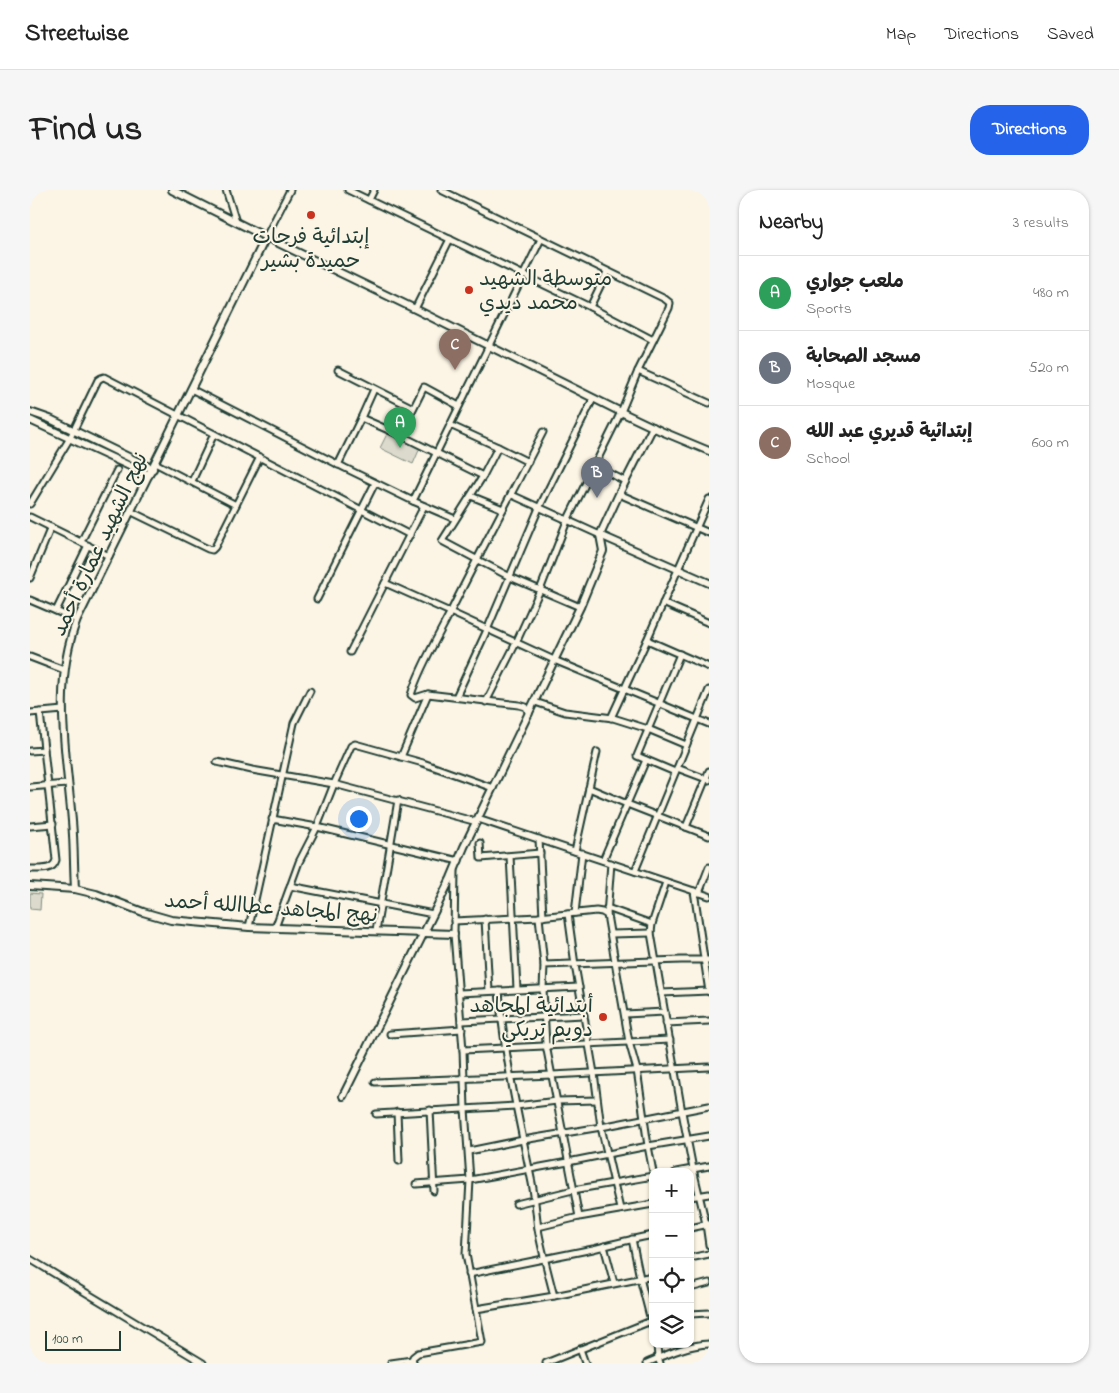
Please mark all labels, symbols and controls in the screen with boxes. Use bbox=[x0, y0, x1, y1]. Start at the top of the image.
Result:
text: Streetwise bbox=[25, 17, 129, 52]
text: Map bbox=[886, 22, 916, 48]
text: Directions bbox=[944, 22, 1019, 48]
text: Saved bbox=[1047, 22, 1094, 48]
text: Find us bbox=[30, 105, 142, 156]
button: Directions bbox=[970, 105, 1089, 155]
text: Nearby bbox=[759, 208, 823, 238]
marker: إبتدائية فرحات حميدة بشير bbox=[305, 209, 317, 221]
text: 3 results bbox=[1013, 211, 1069, 235]
place label: إبتدائية فرحات حميدة بشير bbox=[253, 223, 370, 277]
place label: متوسطة الشهيد محمد ديدي bbox=[479, 265, 612, 319]
text: ملعب جواري bbox=[806, 269, 904, 296]
text: A bbox=[770, 281, 780, 305]
text: 480 m bbox=[1033, 281, 1069, 305]
marker: متوسطة الشهيد محمد ديدي bbox=[463, 284, 475, 296]
text: Sports bbox=[806, 297, 852, 321]
pin: C bbox=[439, 329, 471, 370]
text: مسجد الصحابة bbox=[806, 344, 921, 371]
text: B bbox=[770, 356, 780, 380]
text: 520 m bbox=[1029, 356, 1069, 380]
text: Mosque bbox=[806, 372, 855, 396]
pin: A bbox=[384, 407, 416, 448]
text: إبتدائية قديري عبد الله bbox=[806, 419, 972, 446]
text: C bbox=[771, 431, 779, 455]
text: 600 m bbox=[1032, 431, 1069, 455]
text: School bbox=[806, 447, 850, 471]
street label: نهج الشهيد عمارة أحمد bbox=[45, 448, 157, 642]
pin: B bbox=[581, 457, 613, 498]
your location bbox=[346, 806, 372, 832]
street label: نهج المجاهد عطاالله أحمد bbox=[163, 887, 379, 931]
place label: أبتدائية المجاهد دويم تريكي bbox=[470, 992, 593, 1048]
marker: أبتدائية المجاهد دويم تريكي bbox=[597, 1011, 609, 1023]
map controls bbox=[649, 1168, 694, 1348]
button: + bbox=[649, 1168, 694, 1213]
button: − bbox=[649, 1213, 694, 1258]
button: locate bbox=[649, 1258, 694, 1303]
button: layers bbox=[649, 1303, 694, 1348]
scale bar bbox=[45, 1328, 121, 1351]
text: 100 m bbox=[52, 1329, 83, 1350]

